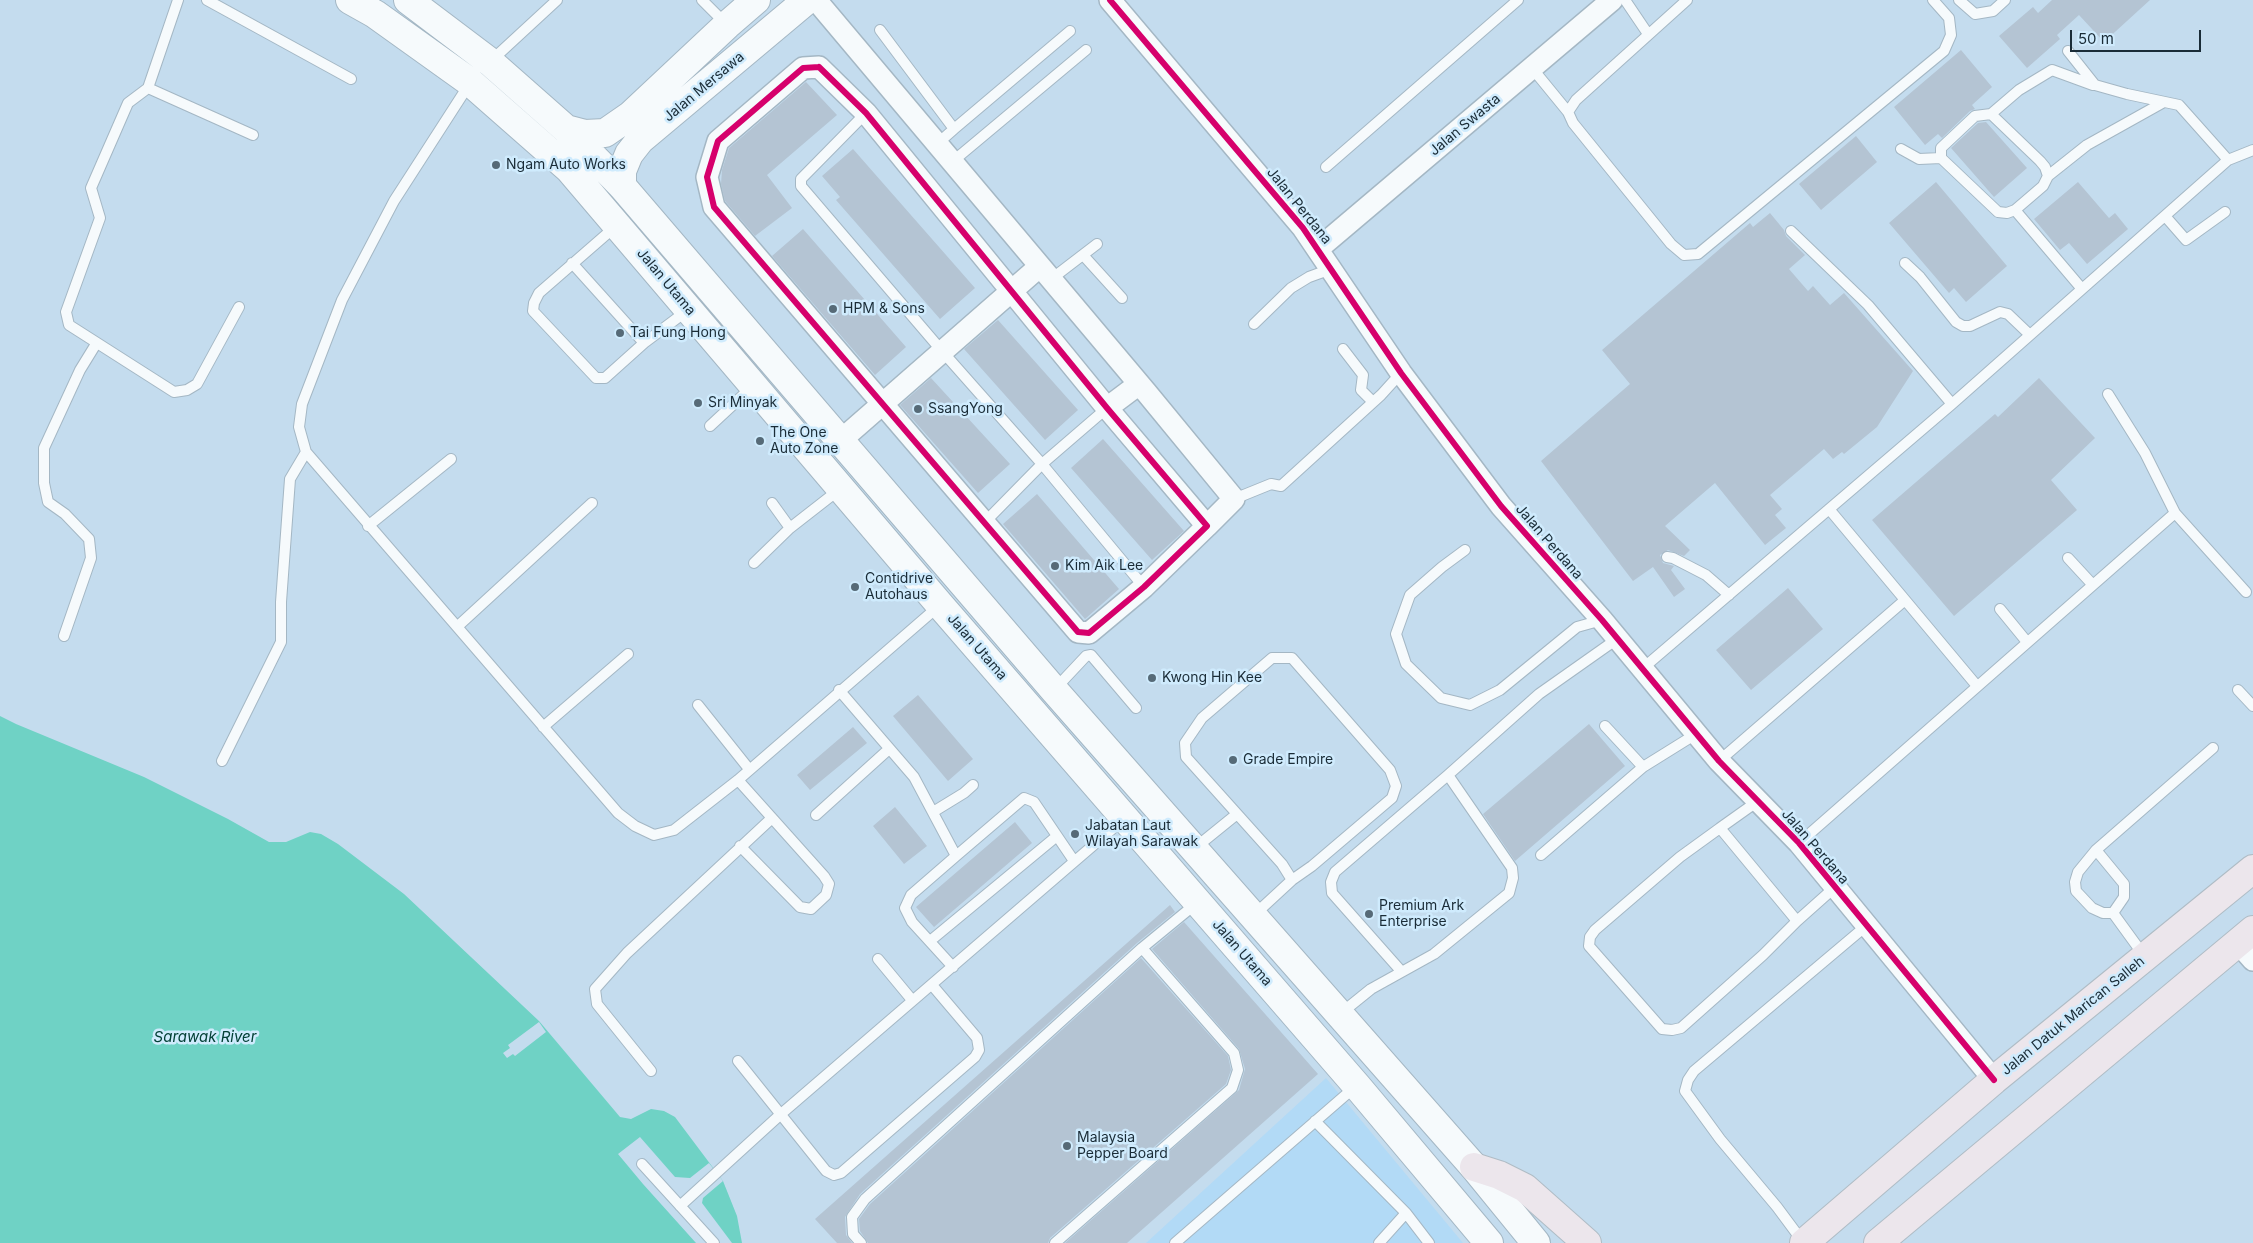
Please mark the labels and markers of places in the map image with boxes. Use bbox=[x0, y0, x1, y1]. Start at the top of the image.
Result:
place label: Ngam Auto Works bbox=[506, 157, 626, 173]
marker: Ngam Auto Works bbox=[490, 159, 502, 171]
place label: HPM & Sons bbox=[843, 301, 925, 317]
marker: HPM & Sons bbox=[827, 303, 839, 315]
place label: Tai Fung Hong bbox=[630, 325, 726, 341]
marker: Tai Fung Hong bbox=[614, 327, 626, 339]
place label: Sri Minyak bbox=[708, 395, 777, 411]
marker: Sri Minyak bbox=[692, 397, 704, 409]
place label: SsangYong bbox=[928, 401, 1003, 417]
marker: SsangYong bbox=[912, 403, 924, 415]
place label: The One Auto Zone bbox=[770, 425, 838, 458]
marker: The One Auto Zone bbox=[754, 435, 766, 447]
place label: Kim Aik Lee bbox=[1065, 558, 1143, 574]
marker: Kim Aik Lee bbox=[1049, 560, 1061, 572]
place label: Contidrive Autohaus bbox=[865, 571, 933, 604]
marker: Contidrive Autohaus bbox=[849, 581, 861, 593]
place label: Kwong Hin Kee bbox=[1162, 670, 1262, 686]
marker: Kwong Hin Kee bbox=[1146, 672, 1158, 684]
place label: Grade Empire bbox=[1243, 752, 1333, 768]
marker: Grade Empire bbox=[1227, 754, 1239, 766]
place label: Jabatan Laut Wilayah Sarawak bbox=[1085, 818, 1198, 850]
marker: Jabatan Laut Wilayah Sarawak bbox=[1069, 828, 1081, 840]
place label: Premium Ark Enterprise bbox=[1379, 898, 1464, 930]
marker: Premium Ark Enterprise bbox=[1363, 908, 1375, 920]
place label: Malaysia Pepper Board bbox=[1077, 1130, 1168, 1162]
marker: Malaysia Pepper Board bbox=[1061, 1140, 1073, 1152]

